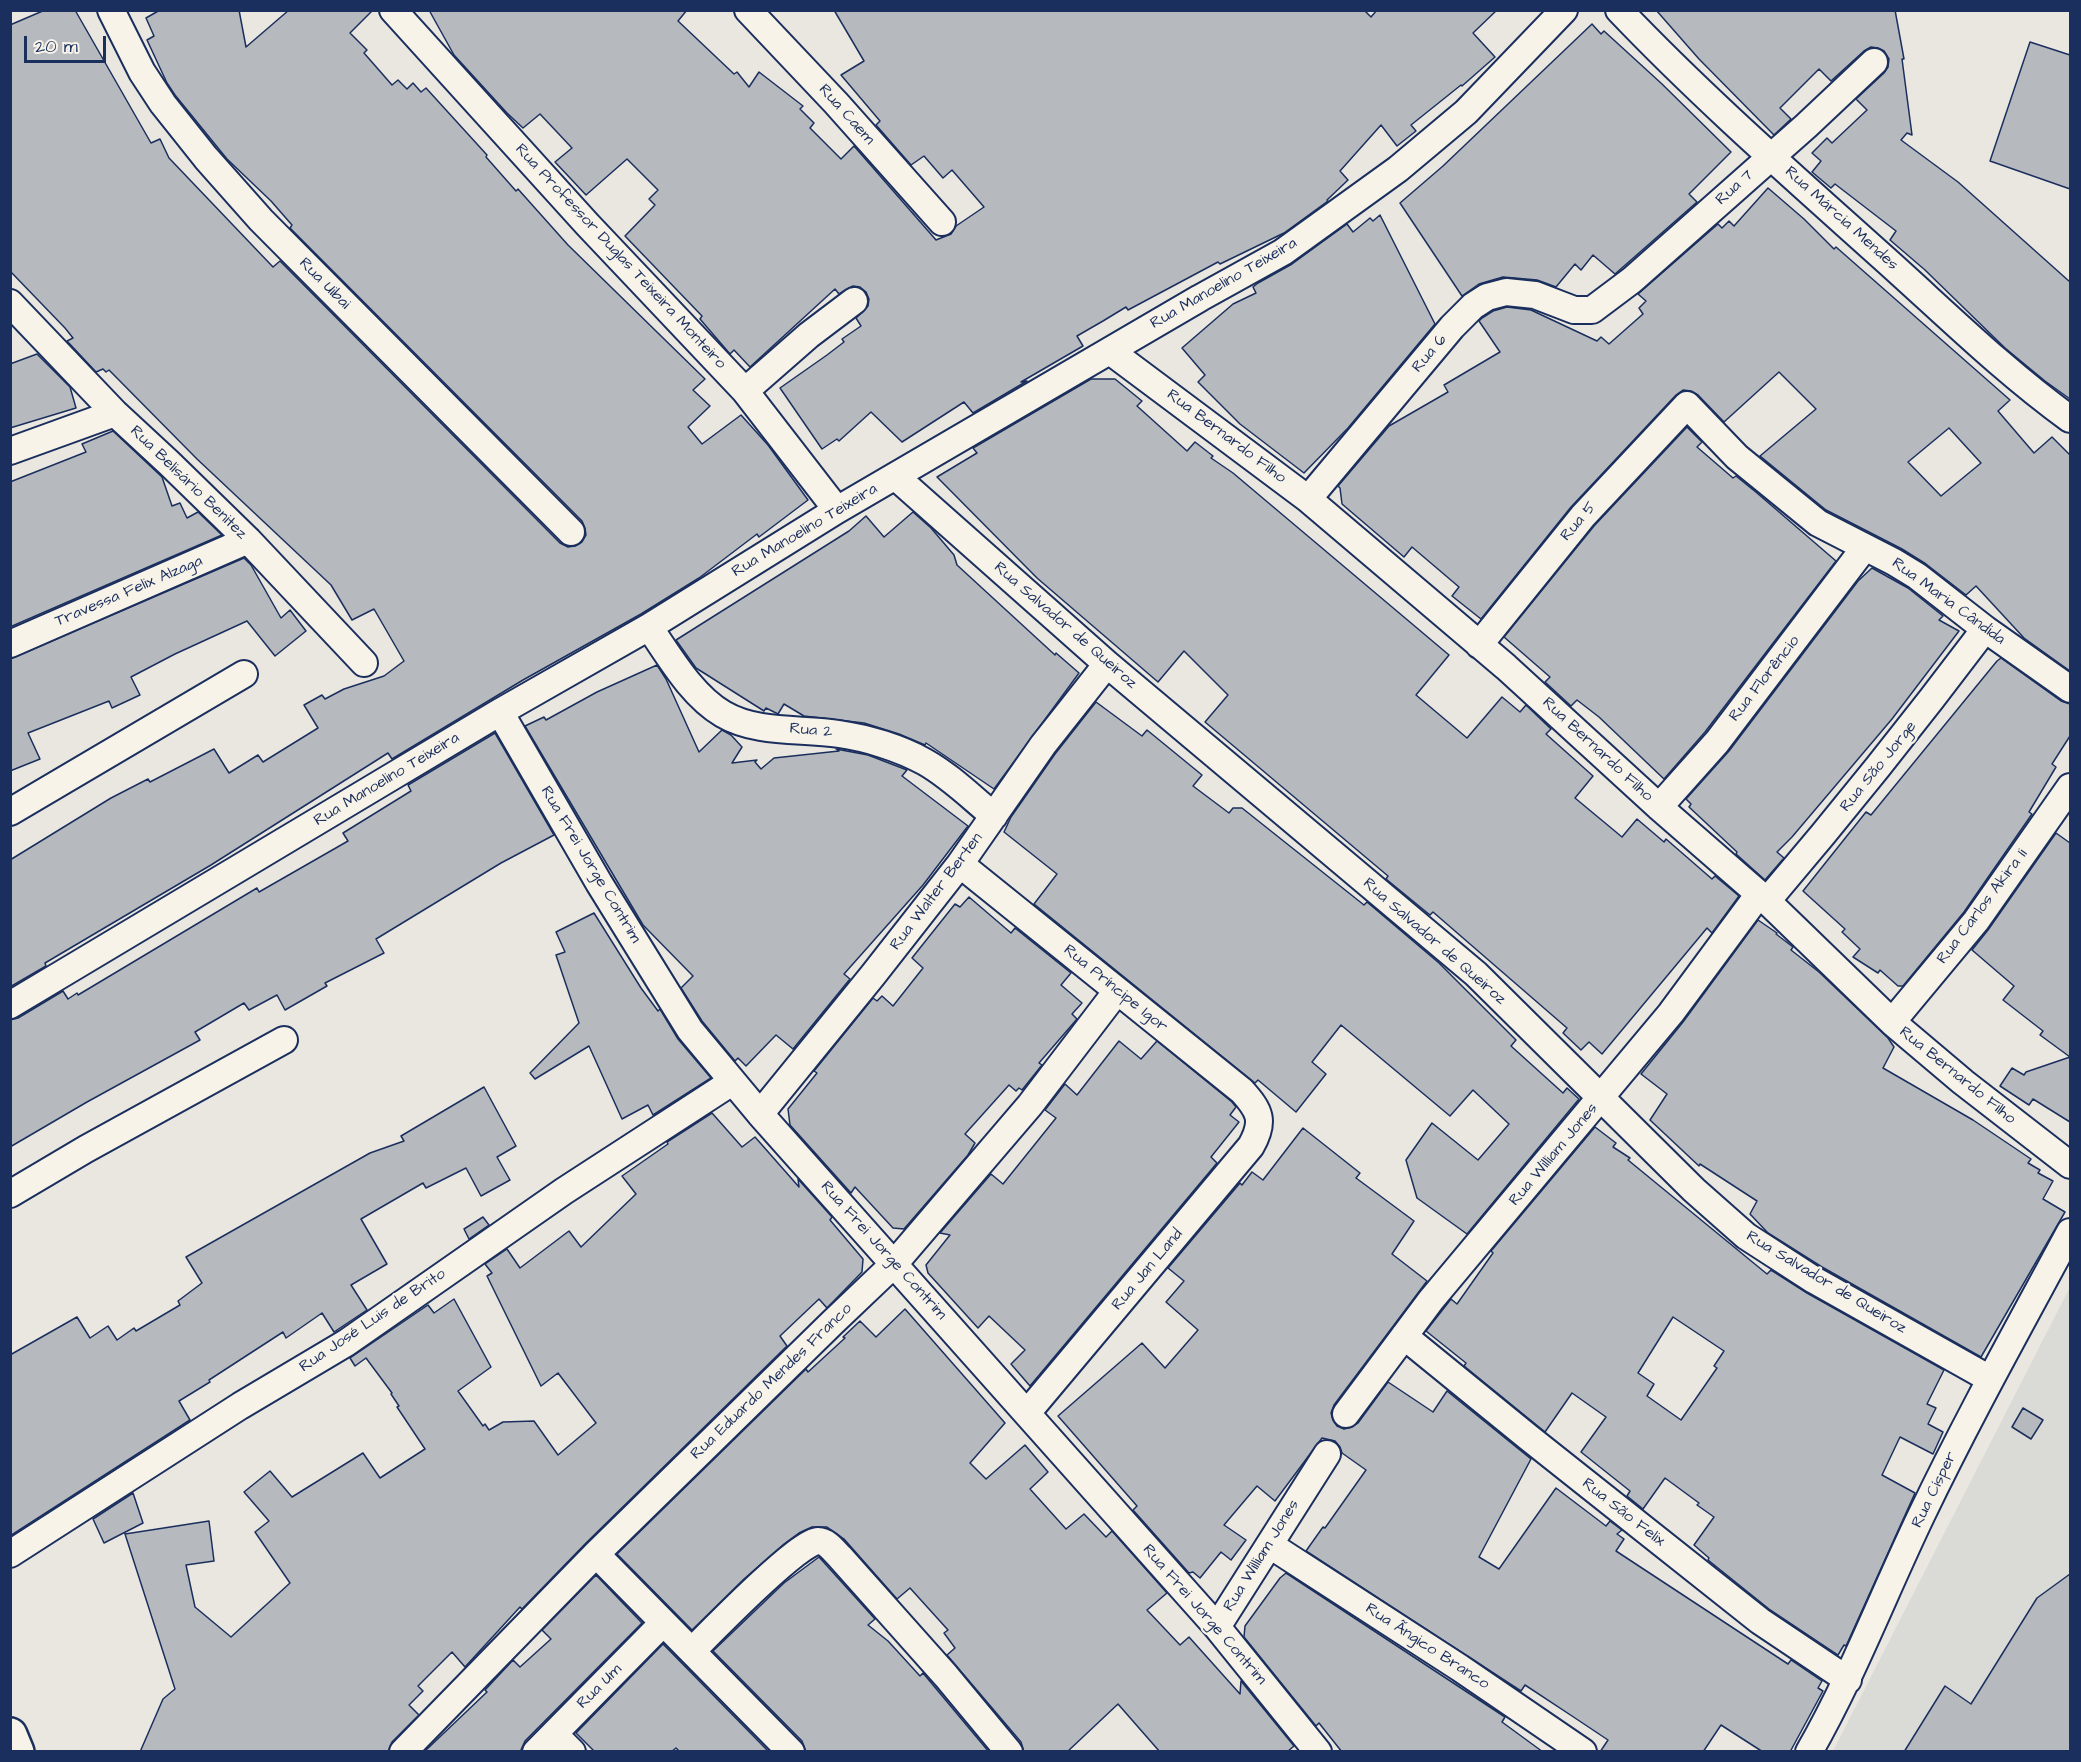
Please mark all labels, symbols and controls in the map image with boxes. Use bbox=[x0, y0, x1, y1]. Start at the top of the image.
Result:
scale bar bbox=[27, 24, 110, 62]
text: 20 m bbox=[35, 34, 78, 59]
street label: Rua Caem bbox=[814, 81, 878, 149]
street label: Rua Professor Duglas Teixeira Monteiro bbox=[510, 140, 730, 374]
street label: Rua Márcia Mendes bbox=[1780, 163, 1902, 275]
street label: Rua 7 bbox=[1712, 166, 1758, 210]
street label: Rua Manoelino Teixeira bbox=[1147, 234, 1301, 334]
street label: Rua Uibai bbox=[294, 254, 354, 314]
street label: Rua 6 bbox=[1408, 331, 1452, 377]
street label: Rua Bernardo Filho bbox=[1163, 386, 1289, 488]
street label: Rua Belisário Benitez bbox=[125, 422, 251, 544]
street label: Rua Manoelino Teixeira bbox=[729, 480, 881, 582]
street label: Rua 5 bbox=[1557, 498, 1601, 546]
street label: Travessa Felix Alzaga bbox=[52, 552, 206, 632]
street label: Rua Maria Cândida bbox=[1887, 554, 2009, 650]
street label: Rua Salvador de Queiroz bbox=[989, 559, 1141, 693]
street label: Rua Florêncio bbox=[1726, 632, 1804, 726]
street label: Rua Bernardo Filho bbox=[1538, 694, 1656, 806]
street label: Rua São Jorge bbox=[1837, 718, 1921, 816]
street label: Rua 2 bbox=[789, 720, 833, 742]
street label: Rua Manoelino Teixeira bbox=[311, 729, 463, 831]
street label: Rua Frei Jorge Contrim bbox=[536, 783, 644, 947]
street label: Rua Walter Berten bbox=[887, 829, 987, 955]
street label: Rua Carlos Akira Ii bbox=[1933, 846, 2033, 968]
street label: Rua Salvador de Queiroz bbox=[1358, 875, 1510, 1009]
street label: Rua Príncipe Igor bbox=[1059, 941, 1171, 1037]
street label: Rua Bernardo Filho bbox=[1895, 1023, 2019, 1129]
street label: Rua William Jones bbox=[1505, 1100, 1603, 1210]
street label: Rua Frei Jorge Contrim bbox=[816, 1178, 950, 1324]
street label: Rua Jan Land bbox=[1108, 1225, 1188, 1315]
street label: Rua Salvador de Queiroz bbox=[1742, 1228, 1910, 1338]
street label: Rua José Luis de Brito bbox=[296, 1265, 450, 1377]
street label: Rua Eduardo Mendes Franco bbox=[687, 1300, 857, 1464]
street label: Rua Císper bbox=[1908, 1449, 1962, 1531]
street label: Rua São Felix bbox=[1578, 1475, 1668, 1551]
street label: Rua William Jones bbox=[1220, 1497, 1304, 1615]
street label: Rua Frei Jorge Contrim bbox=[1138, 1541, 1270, 1689]
street label: Rua Ãngico Branco bbox=[1361, 1600, 1493, 1694]
street label: Rua Um bbox=[574, 1661, 626, 1713]

